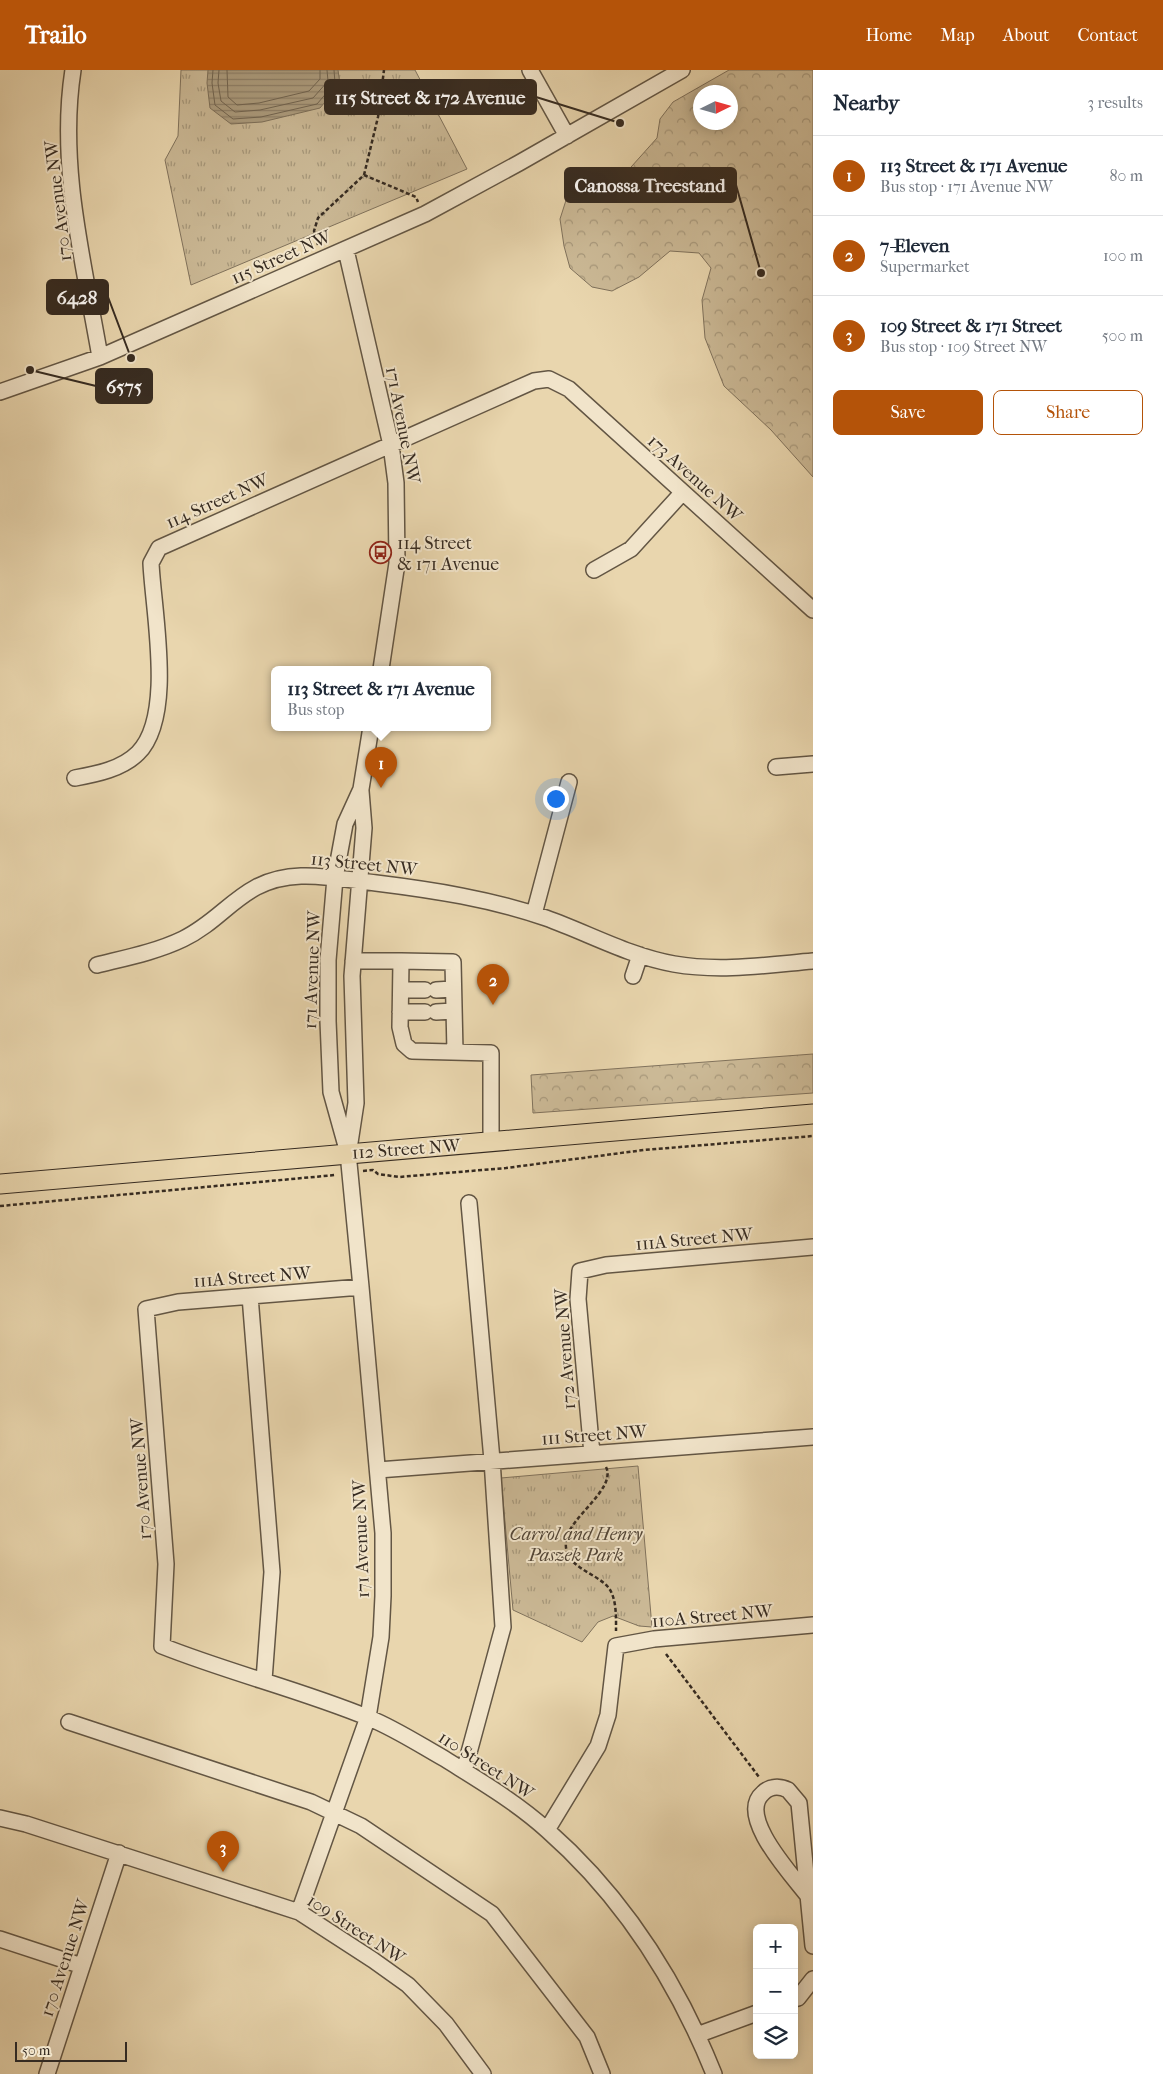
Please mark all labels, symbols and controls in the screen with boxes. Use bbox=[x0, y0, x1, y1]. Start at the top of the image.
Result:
text: Trailo bbox=[25, 21, 87, 49]
text: Home bbox=[865, 25, 912, 46]
text: Map bbox=[940, 25, 975, 46]
text: About bbox=[1003, 25, 1049, 46]
text: Contact bbox=[1077, 25, 1138, 46]
callout: 115 Street & 172 Avenue bbox=[325, 80, 536, 114]
north arrow bbox=[693, 85, 738, 130]
text: 115 Street & 172 Avenue bbox=[335, 87, 526, 109]
text: Nearby bbox=[833, 91, 899, 115]
text: 3 results bbox=[1087, 93, 1143, 112]
street label: 170 Avenue NW bbox=[40, 138, 76, 263]
text: 113 Street & 171 Avenue bbox=[880, 155, 1067, 177]
text: 1 bbox=[846, 166, 852, 185]
text: 80 m bbox=[1109, 166, 1143, 185]
callout: Canossa Treestand bbox=[565, 168, 736, 202]
text: Canossa Treestand bbox=[574, 175, 726, 197]
text: Bus stop · 171 Avenue NW bbox=[880, 177, 1053, 196]
street label: 115 Street NW bbox=[228, 226, 336, 289]
text: 7-Eleven bbox=[880, 235, 950, 257]
text: 2 bbox=[845, 246, 853, 265]
text: 100 m bbox=[1103, 246, 1143, 265]
text: Supermarket bbox=[880, 257, 970, 276]
callout: 6428 bbox=[47, 280, 108, 314]
text: 6428 bbox=[57, 287, 97, 309]
text: 109 Street & 171 Street bbox=[880, 315, 1062, 337]
text: 3 bbox=[846, 326, 852, 345]
text: 500 m bbox=[1102, 326, 1143, 345]
text: Bus stop · 109 Street NW bbox=[880, 337, 1047, 356]
street label: 171 Avenue NW bbox=[381, 365, 424, 487]
callout: 6575 bbox=[96, 369, 152, 403]
text: 6575 bbox=[106, 376, 142, 398]
button: Save bbox=[833, 390, 983, 435]
button: Share bbox=[993, 390, 1143, 435]
street label: 173 Avenue NW bbox=[643, 431, 747, 527]
street label: 114 Street NW bbox=[163, 469, 273, 533]
place label: 114 Street & 171 Avenue bbox=[397, 533, 499, 575]
bus stop icon: 114 Street & 171 Avenue bbox=[369, 541, 393, 565]
popup bbox=[271, 666, 491, 731]
text: 113 Street & 171 Avenue bbox=[287, 678, 475, 700]
text: Bus stop bbox=[287, 700, 344, 719]
pin: 1 bbox=[365, 747, 397, 788]
your location bbox=[543, 786, 569, 812]
street label: 113 Street NW bbox=[310, 848, 419, 881]
street label: 171 Avenue NW bbox=[300, 909, 325, 1030]
pin: 2 bbox=[477, 964, 509, 1005]
street label: 112 Street NW bbox=[351, 1135, 462, 1164]
street label: 111A Street NW bbox=[635, 1224, 755, 1255]
street label: 111A Street NW bbox=[193, 1263, 313, 1292]
street label: 172 Avenue NW bbox=[551, 1286, 580, 1410]
street label: 170 Avenue NW bbox=[127, 1416, 156, 1541]
street label: 111 Street NW bbox=[541, 1421, 649, 1450]
street label: 171 Avenue NW bbox=[349, 1478, 374, 1599]
park label: Carrol and Henry Paszek Park bbox=[510, 1524, 643, 1566]
street label: 110A Street NW bbox=[651, 1601, 775, 1632]
street label: 110 Street NW bbox=[434, 1727, 538, 1805]
pin: 3 bbox=[207, 1831, 239, 1872]
street label: 109 Street NW bbox=[303, 1890, 410, 1970]
street label: 170 Avenue NW bbox=[37, 1896, 95, 2019]
map controls bbox=[753, 1924, 798, 2059]
button: + bbox=[753, 1924, 798, 1969]
button: − bbox=[753, 1969, 798, 2014]
button: layers bbox=[753, 2014, 798, 2059]
scale bar bbox=[15, 2039, 128, 2062]
text: 50 m bbox=[22, 2042, 50, 2059]

